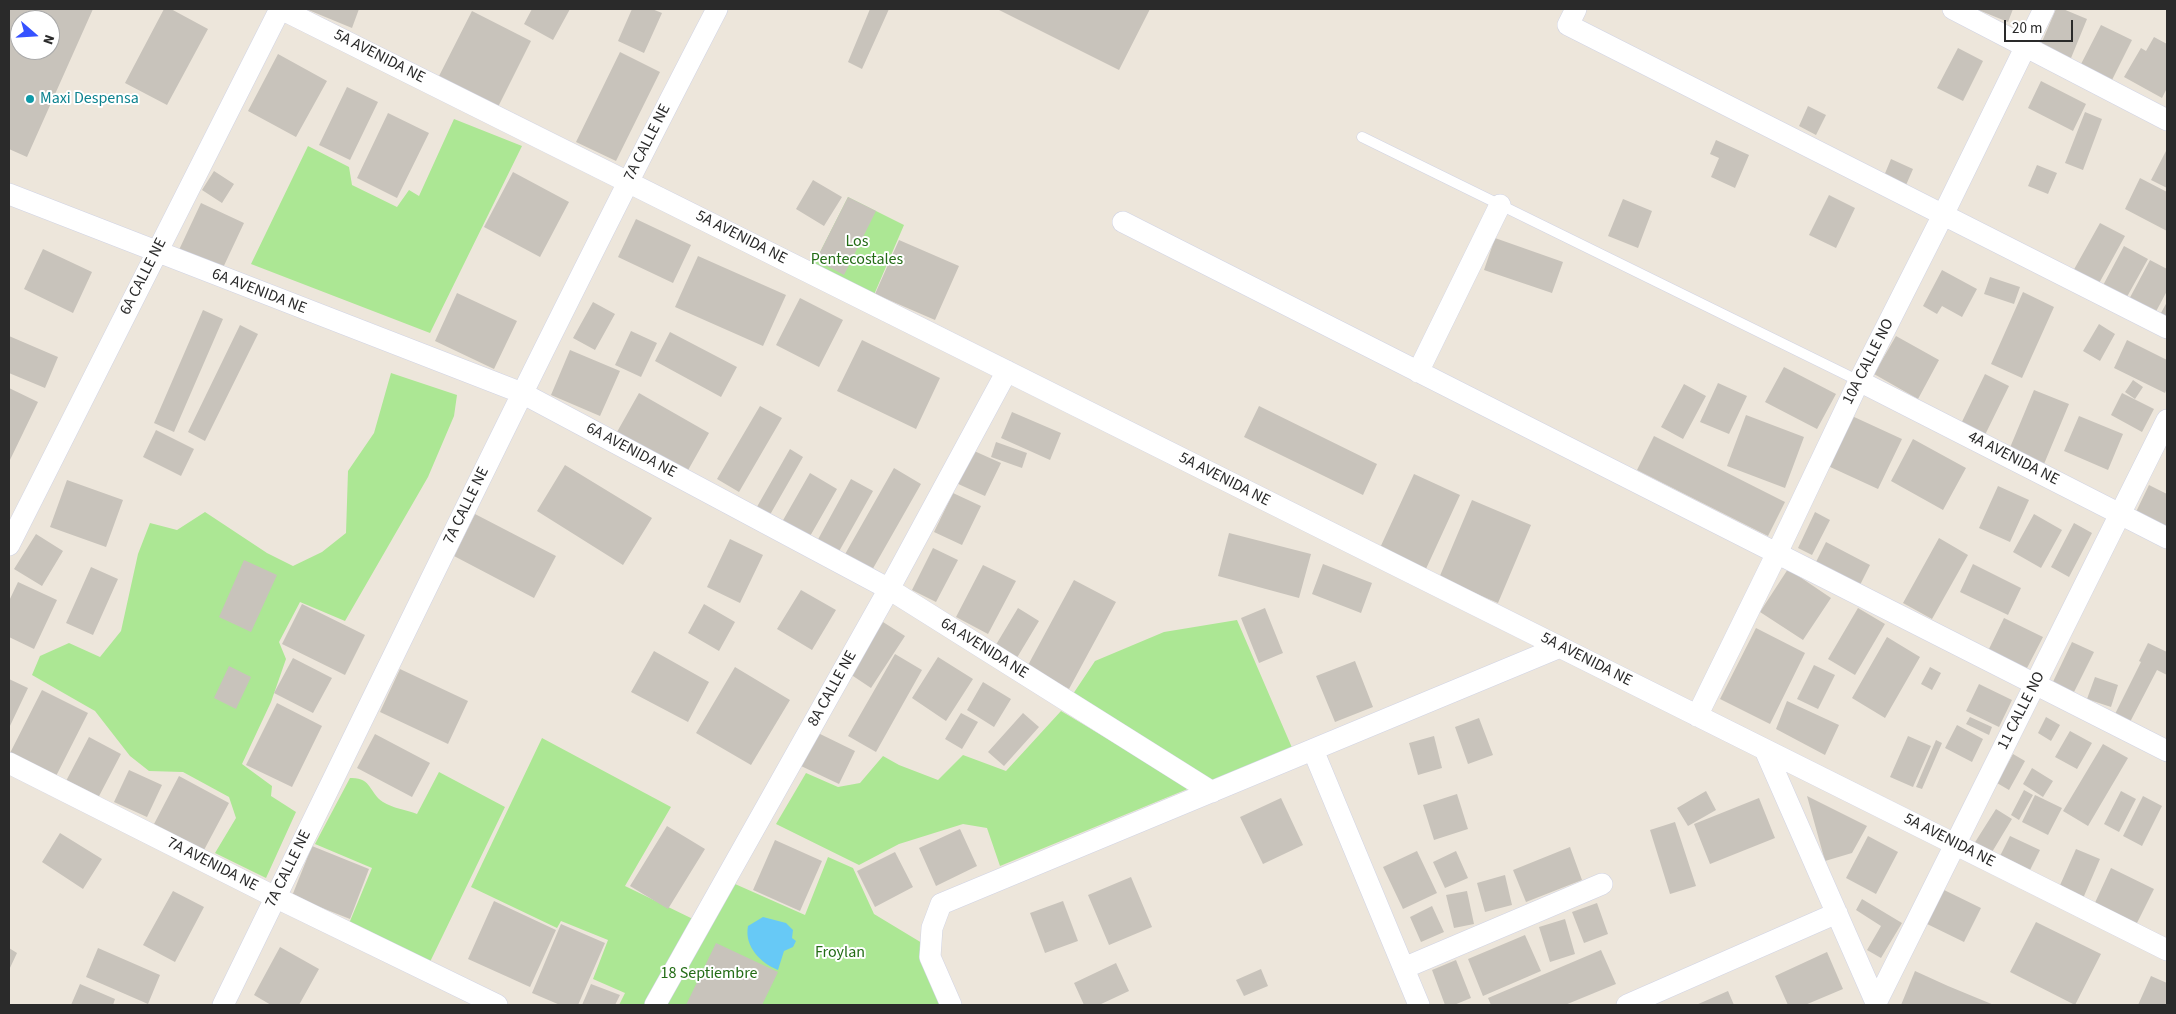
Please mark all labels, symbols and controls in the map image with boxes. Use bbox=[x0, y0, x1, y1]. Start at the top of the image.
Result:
north arrow bbox=[10, 10, 60, 60]
scale bar bbox=[2006, 10, 2075, 42]
text: 20 m bbox=[2012, 18, 2042, 39]
street label: 5A AVENIDA NE bbox=[330, 26, 428, 88]
text: N bbox=[37, 32, 59, 47]
place label: Maxi Despensa bbox=[40, 89, 139, 109]
marker: Maxi Despensa bbox=[24, 93, 36, 105]
street label: 7A CALLE NE bbox=[620, 101, 676, 185]
street label: 5A AVENIDA NE bbox=[692, 207, 790, 269]
park label: Los Pentecostales bbox=[811, 232, 903, 270]
street label: 6A CALLE NE bbox=[116, 235, 172, 319]
street label: 6A AVENIDA NE bbox=[209, 265, 309, 319]
street label: 10A CALLE NO bbox=[1839, 316, 1899, 408]
street label: 6A AVENIDA NE bbox=[582, 419, 680, 483]
street label: 4A AVENIDA NE bbox=[1964, 428, 2062, 490]
street label: 5A AVENIDA NE bbox=[1175, 449, 1273, 511]
street label: 7A CALLE NE bbox=[440, 464, 494, 548]
street label: 6A AVENIDA NE bbox=[937, 614, 1031, 684]
street label: 5A AVENIDA NE bbox=[1537, 629, 1635, 691]
street label: 8A CALLE NE bbox=[804, 648, 862, 730]
street label: 11 CALLE NO bbox=[1994, 669, 2050, 753]
street label: 5A AVENIDA NE bbox=[1900, 810, 1998, 872]
street label: 7A CALLE NE bbox=[262, 827, 316, 911]
street label: 7A AVENIDA NE bbox=[163, 834, 261, 896]
park label: Froylan bbox=[815, 943, 865, 963]
park label: 18 Septiembre bbox=[661, 964, 757, 984]

